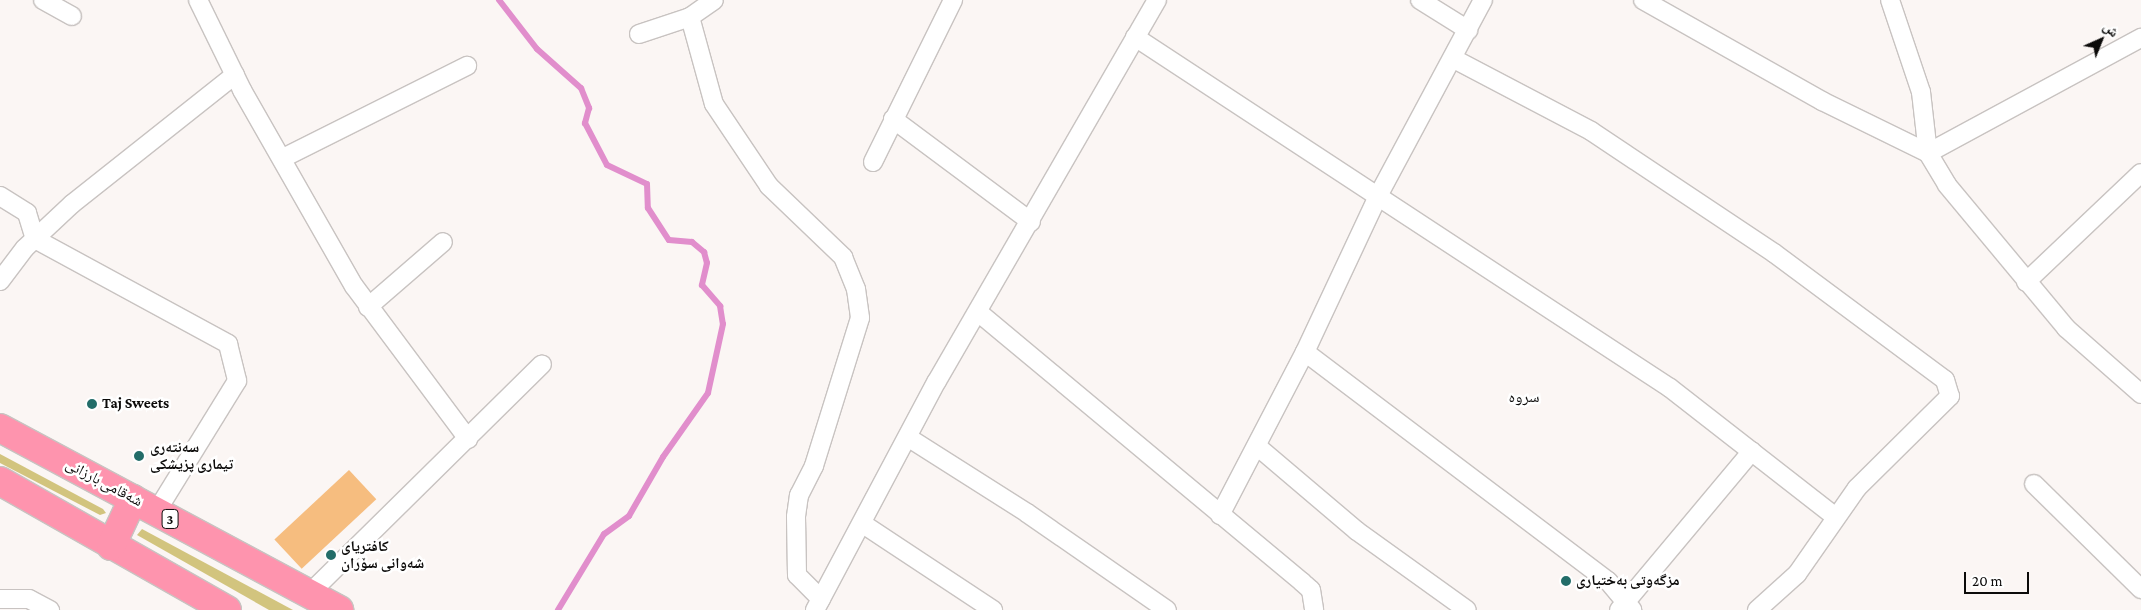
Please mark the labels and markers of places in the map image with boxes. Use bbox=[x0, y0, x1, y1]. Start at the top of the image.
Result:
place label: Taj Sweets bbox=[102, 395, 169, 413]
marker: Taj Sweets bbox=[86, 398, 98, 410]
place label: سەنتەری تیماری پزیشکی bbox=[150, 438, 233, 473]
marker: سەنتەری تیماری پزیشکی bbox=[132, 449, 146, 463]
place label: کافتریای شەوانی سۆران bbox=[341, 537, 424, 572]
marker: کافتریای شەوانی سۆران bbox=[325, 549, 337, 561]
place label: مزگەوتی بەختیاری bbox=[1576, 572, 1680, 590]
marker: مزگەوتی بەختیاری bbox=[1560, 575, 1572, 587]

